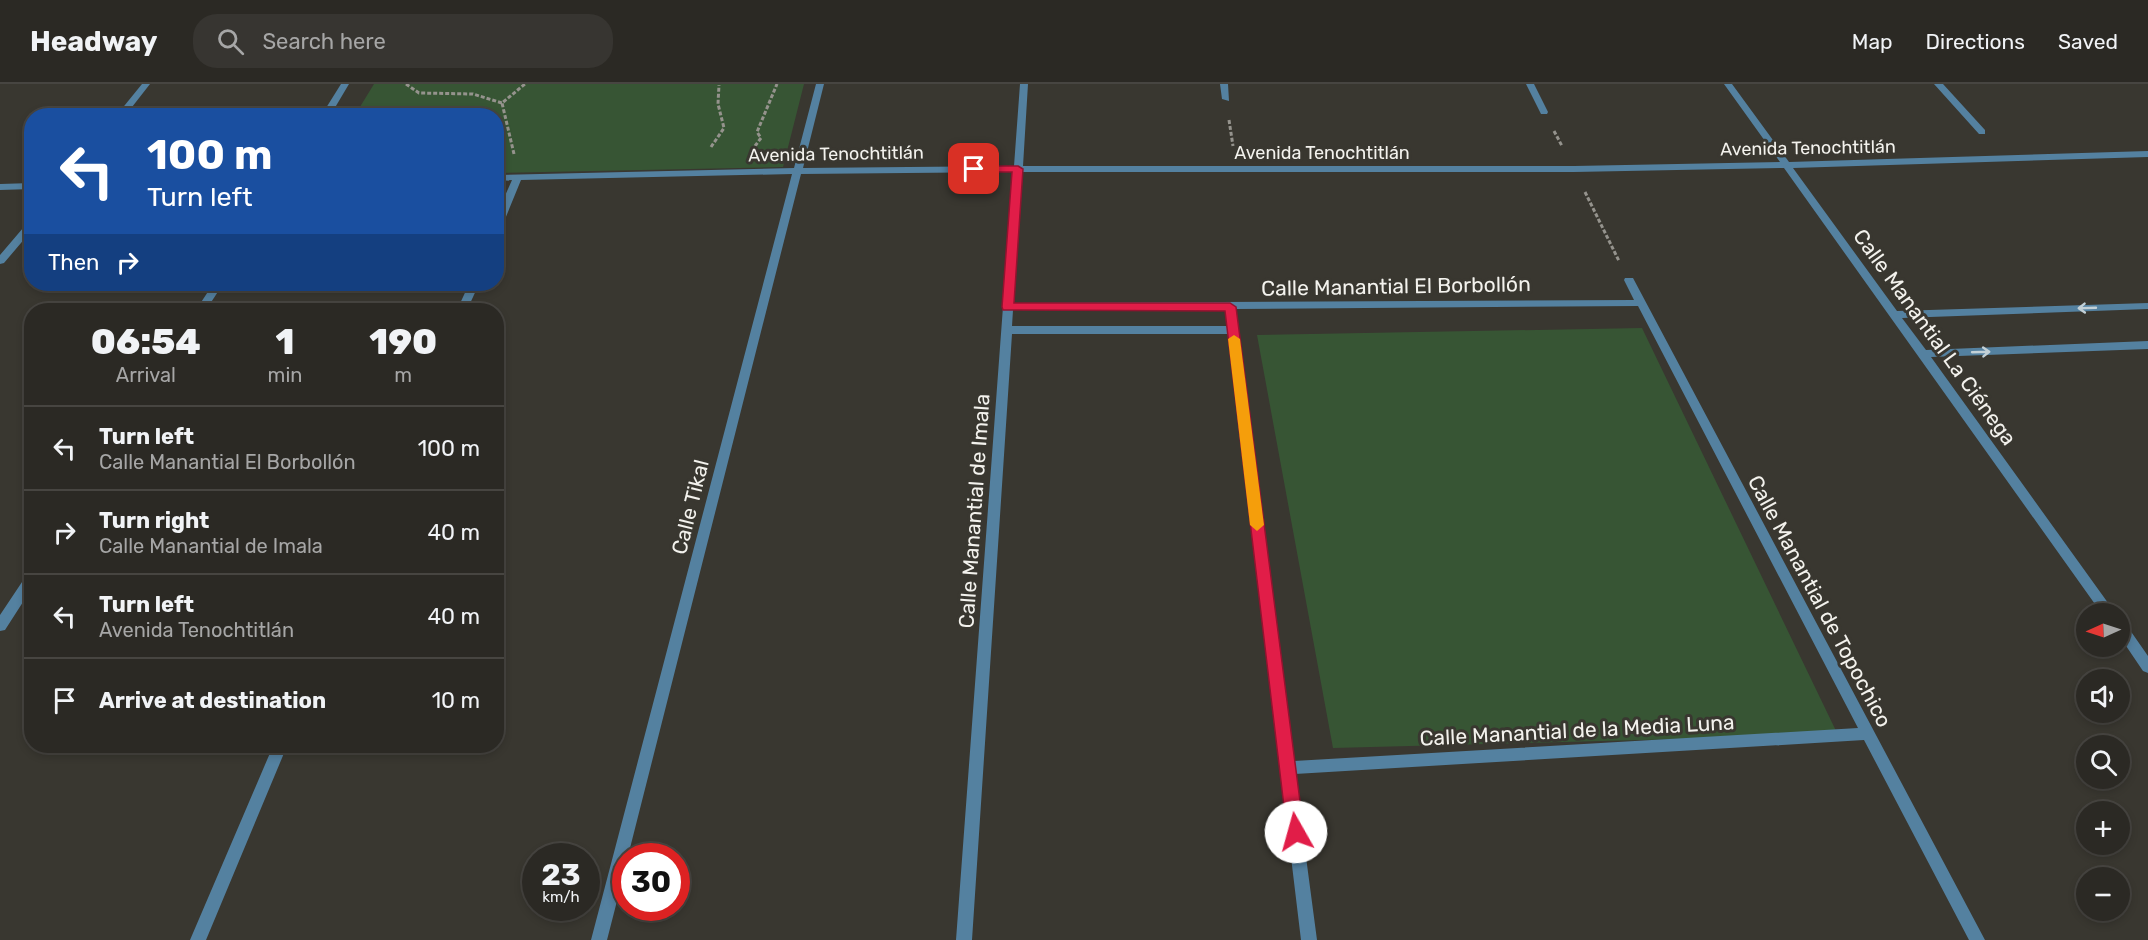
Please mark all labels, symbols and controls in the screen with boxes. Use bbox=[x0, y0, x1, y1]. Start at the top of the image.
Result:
search box bbox=[193, 14, 613, 68]
text: Headway bbox=[30, 25, 157, 58]
icon: search bbox=[214, 25, 247, 58]
text: Search here bbox=[262, 28, 386, 55]
text: Map bbox=[1852, 29, 1893, 54]
text: Directions bbox=[1926, 29, 2025, 54]
text: Saved bbox=[2058, 29, 2118, 54]
text: 100 m bbox=[147, 130, 272, 180]
icon: left bbox=[48, 132, 126, 210]
street label: Avenida Tenochtitlán bbox=[1720, 135, 1896, 161]
street label: Avenida Tenochtitlán bbox=[748, 141, 924, 167]
street label: Avenida Tenochtitlán bbox=[1234, 142, 1410, 164]
pin bbox=[948, 143, 999, 194]
icon: arrive bbox=[957, 152, 990, 185]
text: Turn left bbox=[147, 181, 252, 213]
street label: Calle Manantial La Ciénega bbox=[1848, 224, 2022, 450]
icon: right bbox=[111, 246, 144, 279]
text: Then bbox=[48, 249, 99, 276]
street label: Calle Manantial El Borbollón bbox=[1261, 271, 1531, 301]
one-way arrow bbox=[2078, 302, 2098, 313]
text: 06:54 bbox=[91, 320, 201, 363]
text: 1 bbox=[275, 320, 294, 363]
text: 190 bbox=[369, 320, 437, 363]
one-way arrow bbox=[1971, 346, 1991, 357]
text: Arrival bbox=[116, 363, 176, 387]
text: min bbox=[268, 363, 302, 387]
text: m bbox=[394, 363, 412, 387]
street label: Calle Manantial de Imala bbox=[953, 393, 995, 629]
text: Turn left bbox=[99, 423, 194, 450]
icon: left bbox=[48, 432, 81, 465]
text: 100 m bbox=[418, 435, 480, 462]
text: Calle Manantial El Borbollón bbox=[99, 450, 356, 474]
street label: Calle Tikal bbox=[666, 457, 714, 557]
street label: Calle Manantial de Topochico bbox=[1743, 471, 1897, 731]
text: Turn right bbox=[99, 507, 209, 534]
icon: right bbox=[48, 516, 81, 549]
text: 40 m bbox=[427, 519, 480, 546]
text: Calle Manantial de Imala bbox=[99, 534, 323, 558]
text: Turn left bbox=[99, 591, 194, 618]
icon: left bbox=[48, 600, 81, 633]
text: 40 m bbox=[427, 603, 480, 630]
north arrow bbox=[2076, 603, 2130, 657]
map controls bbox=[2076, 603, 2130, 921]
text: Avenida Tenochtitlán bbox=[99, 618, 294, 642]
button: sound bbox=[2076, 669, 2130, 723]
icon: arrive bbox=[48, 684, 81, 717]
text: Arrive at destination bbox=[99, 687, 326, 714]
text: 10 m bbox=[432, 687, 480, 714]
street label: Calle Manantial de la Media Luna bbox=[1419, 709, 1735, 751]
button: search bbox=[2076, 735, 2130, 789]
position arrow bbox=[1264, 800, 1328, 864]
button: + bbox=[2076, 801, 2130, 855]
speed limit sign: 30 bbox=[612, 843, 690, 921]
text: 23 bbox=[541, 857, 581, 893]
button: − bbox=[2076, 867, 2130, 921]
text: km/h bbox=[542, 888, 580, 906]

